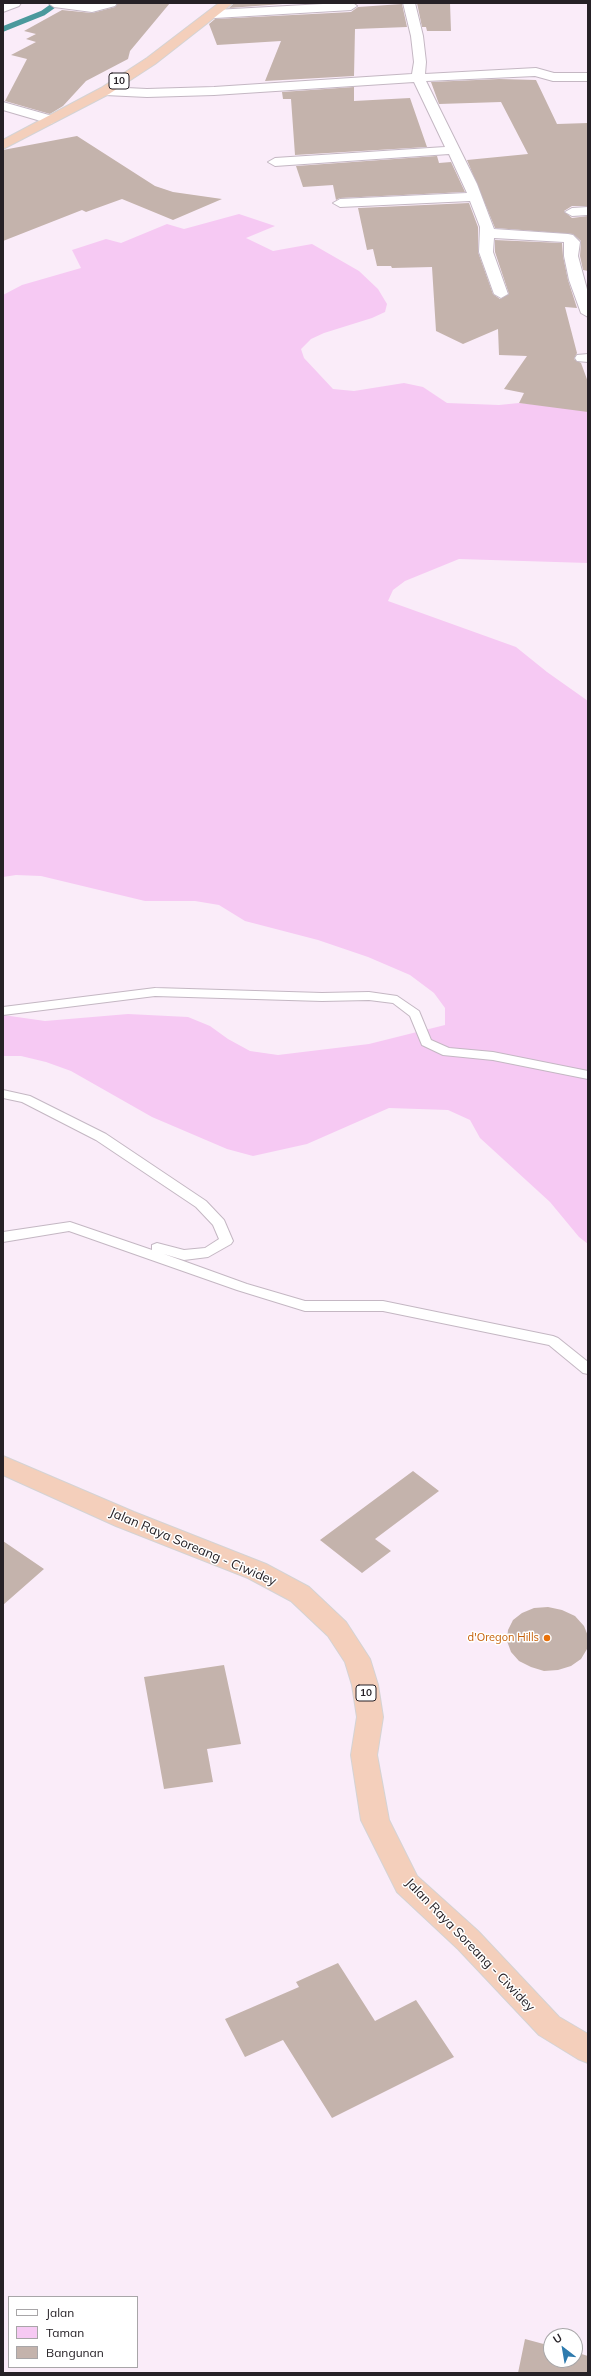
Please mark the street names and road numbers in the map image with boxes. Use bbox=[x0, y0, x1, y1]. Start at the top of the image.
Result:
road number: 10 bbox=[109, 73, 129, 89]
street label: Jalan Raya Soreang - Ciwidey bbox=[107, 1505, 279, 1589]
road number: 10 bbox=[356, 1685, 376, 1701]
street label: Jalan Raya Soreang - Ciwidey bbox=[402, 1875, 538, 2015]

